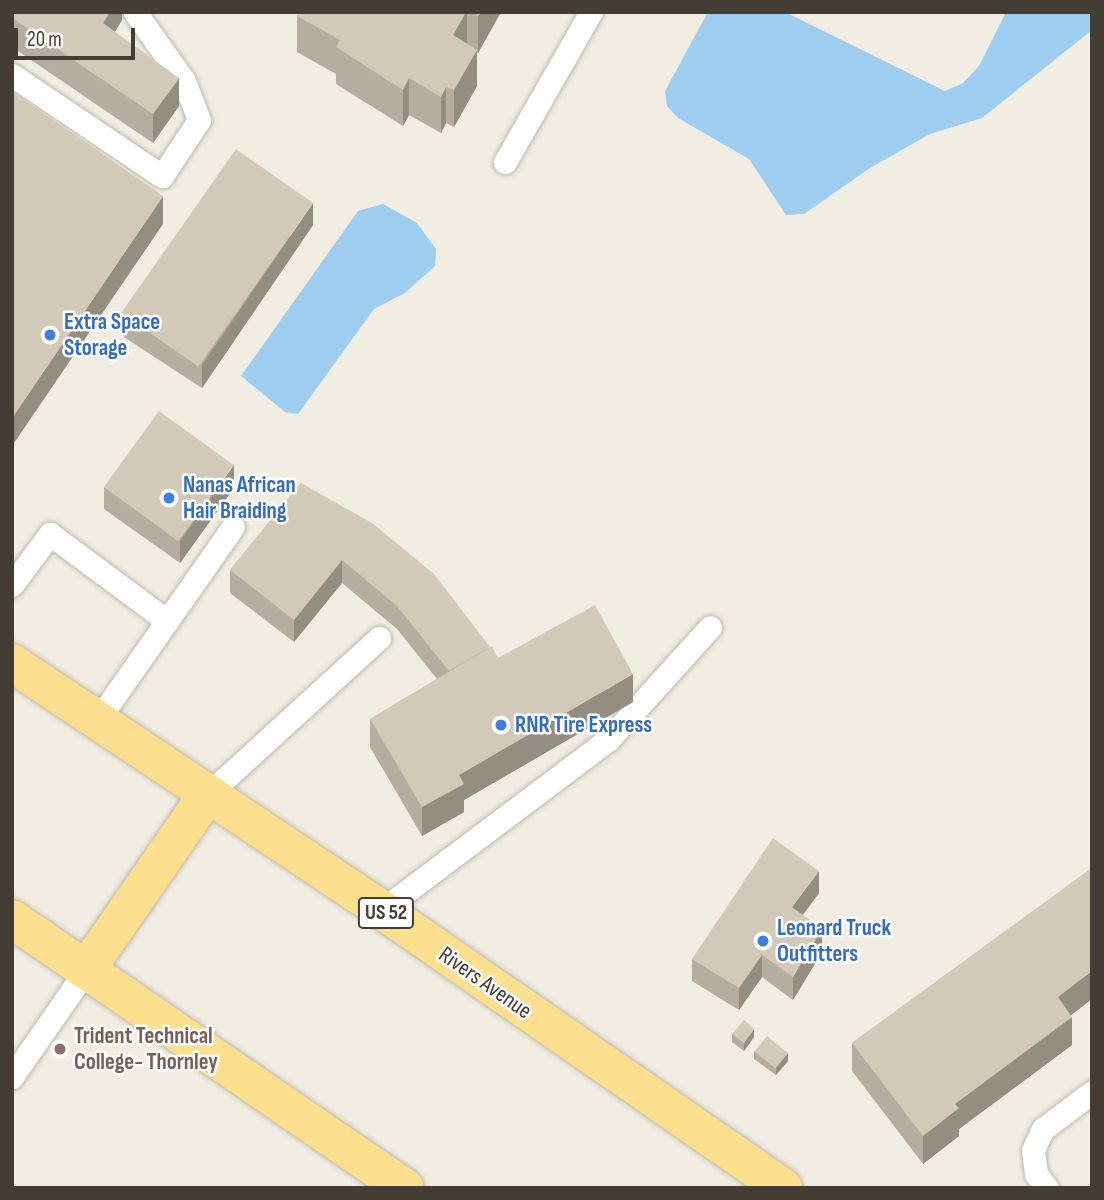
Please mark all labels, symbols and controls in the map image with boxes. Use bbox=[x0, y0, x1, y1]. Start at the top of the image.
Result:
scale bar bbox=[18, 14, 138, 58]
text: 20 m bbox=[27, 27, 62, 52]
place label: Extra Space Storage bbox=[64, 308, 160, 362]
marker: Extra Space Storage bbox=[42, 327, 58, 343]
place label: Nanas African Hair Braiding bbox=[183, 471, 296, 525]
marker: Nanas African Hair Braiding bbox=[161, 490, 177, 506]
place label: RNR Tire Express bbox=[515, 711, 652, 739]
marker: RNR Tire Express bbox=[493, 717, 509, 733]
road number: US 52 bbox=[356, 895, 416, 930]
place label: Leonard Truck Outfitters bbox=[777, 914, 891, 968]
marker: Leonard Truck Outfitters bbox=[755, 933, 771, 949]
street label: Rivers Avenue bbox=[433, 941, 537, 1025]
place label: Trident Technical College- Thornley bbox=[74, 1022, 218, 1076]
marker: Trident Technical College- Thornley bbox=[52, 1041, 68, 1057]

